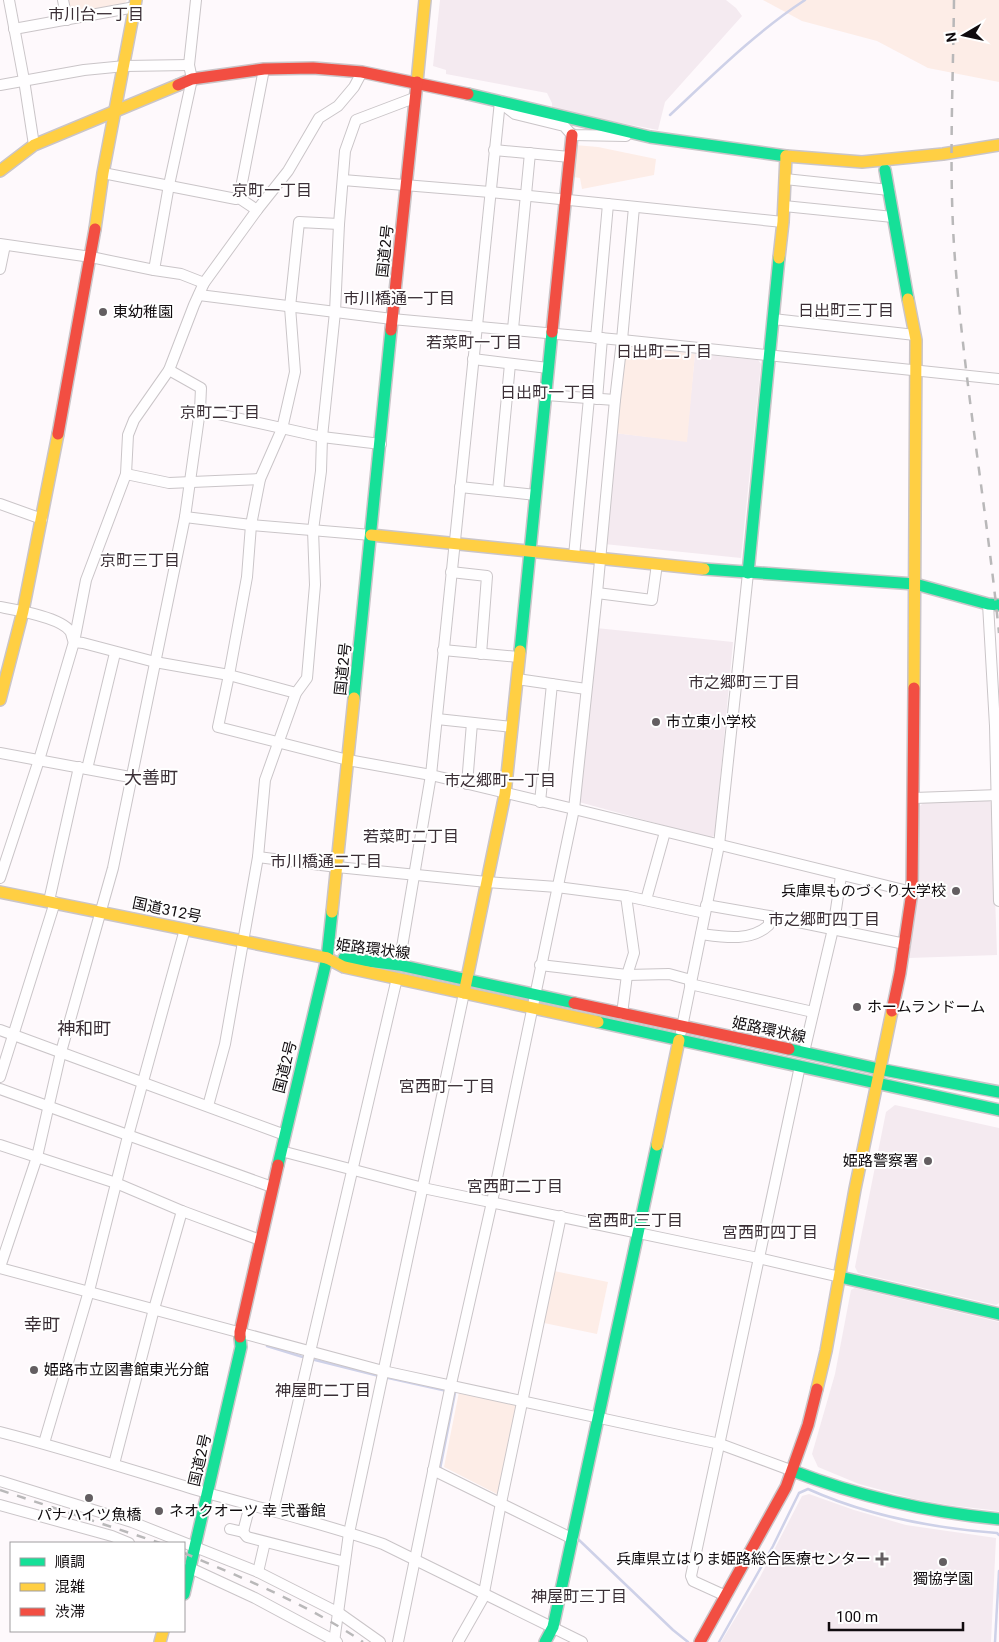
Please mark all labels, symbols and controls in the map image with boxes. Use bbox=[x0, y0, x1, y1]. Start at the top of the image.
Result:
district label: 市川台一丁目 bbox=[48, 5, 144, 24]
north arrow bbox=[939, 10, 989, 60]
text: N bbox=[942, 31, 960, 43]
district label: 京町一丁目 bbox=[232, 181, 312, 200]
street label: 国道2号 bbox=[373, 223, 397, 279]
district label: 市川橋通一丁目 bbox=[343, 289, 455, 308]
district label: 日出町三丁目 bbox=[798, 301, 894, 320]
place label: 東幼稚園 bbox=[113, 303, 173, 321]
marker: 東幼稚園 bbox=[97, 306, 109, 318]
district label: 若菜町一丁目 bbox=[426, 333, 522, 352]
district label: 日出町二丁目 bbox=[616, 342, 712, 361]
district label: 日出町一丁目 bbox=[500, 383, 596, 402]
district label: 京町二丁目 bbox=[180, 403, 260, 422]
district label: 京町三丁目 bbox=[100, 551, 180, 570]
street label: 国道2号 bbox=[331, 641, 355, 697]
district label: 市之郷町三丁目 bbox=[688, 673, 800, 692]
place label: 市立東小学校 bbox=[666, 713, 756, 731]
marker: 市立東小学校 bbox=[650, 716, 662, 728]
district label: 大善町 bbox=[124, 767, 178, 788]
district label: 市之郷町一丁目 bbox=[444, 771, 556, 790]
district label: 若菜町二丁目 bbox=[363, 827, 459, 846]
district label: 市川橋通二丁目 bbox=[270, 852, 382, 871]
place label: 兵庫県ものづくり大学校 bbox=[781, 882, 946, 900]
marker: 兵庫県ものづくり大学校 bbox=[950, 885, 962, 897]
street label: 国道312号 bbox=[131, 894, 203, 926]
district label: 市之郷町四丁目 bbox=[768, 910, 880, 929]
street label: 姫路環状線 bbox=[335, 935, 411, 963]
place label: ホームランドーム bbox=[867, 998, 985, 1016]
marker: ホームランドーム bbox=[851, 1001, 863, 1013]
street label: 姫路環状線 bbox=[730, 1013, 808, 1047]
district label: 神和町 bbox=[57, 1018, 111, 1039]
street label: 国道2号 bbox=[270, 1039, 300, 1095]
district label: 宮西町一丁目 bbox=[399, 1077, 495, 1096]
place label: 姫路警察署 bbox=[843, 1152, 918, 1170]
marker: 姫路警察署 bbox=[922, 1155, 934, 1167]
district label: 宮西町二丁目 bbox=[467, 1177, 563, 1196]
district label: 宮西町三丁目 bbox=[587, 1211, 683, 1230]
district label: 宮西町四丁目 bbox=[722, 1223, 818, 1242]
district label: 幸町 bbox=[24, 1314, 60, 1335]
place label: 姫路市立図書館東光分館 bbox=[44, 1361, 209, 1379]
marker: 姫路市立図書館東光分館 bbox=[28, 1364, 40, 1376]
district label: 神屋町二丁目 bbox=[275, 1381, 371, 1400]
street label: 国道2号 bbox=[185, 1432, 215, 1488]
marker: パナハイツ魚橋 bbox=[83, 1492, 95, 1504]
place label: ネオクオーツ 幸 弐番館 bbox=[169, 1502, 326, 1520]
marker: ネオクオーツ 幸 弐番館 bbox=[153, 1505, 165, 1517]
place label: パナハイツ魚橋 bbox=[37, 1506, 141, 1524]
legend bbox=[10, 1542, 185, 1632]
place label: 兵庫県立はりま姫路総合医療センター bbox=[616, 1550, 871, 1568]
marker: 兵庫県立はりま姫路総合医療センター bbox=[875, 1552, 889, 1566]
text: 順調 bbox=[55, 1553, 85, 1571]
marker: 獨協学園 bbox=[937, 1556, 949, 1568]
place label: 獨協学園 bbox=[913, 1570, 973, 1588]
text: 混雑 bbox=[55, 1578, 85, 1596]
district label: 神屋町三丁目 bbox=[531, 1587, 627, 1606]
scale bar bbox=[829, 1600, 963, 1632]
text: 渋滞 bbox=[55, 1603, 85, 1621]
text: 100 m bbox=[836, 1608, 878, 1626]

